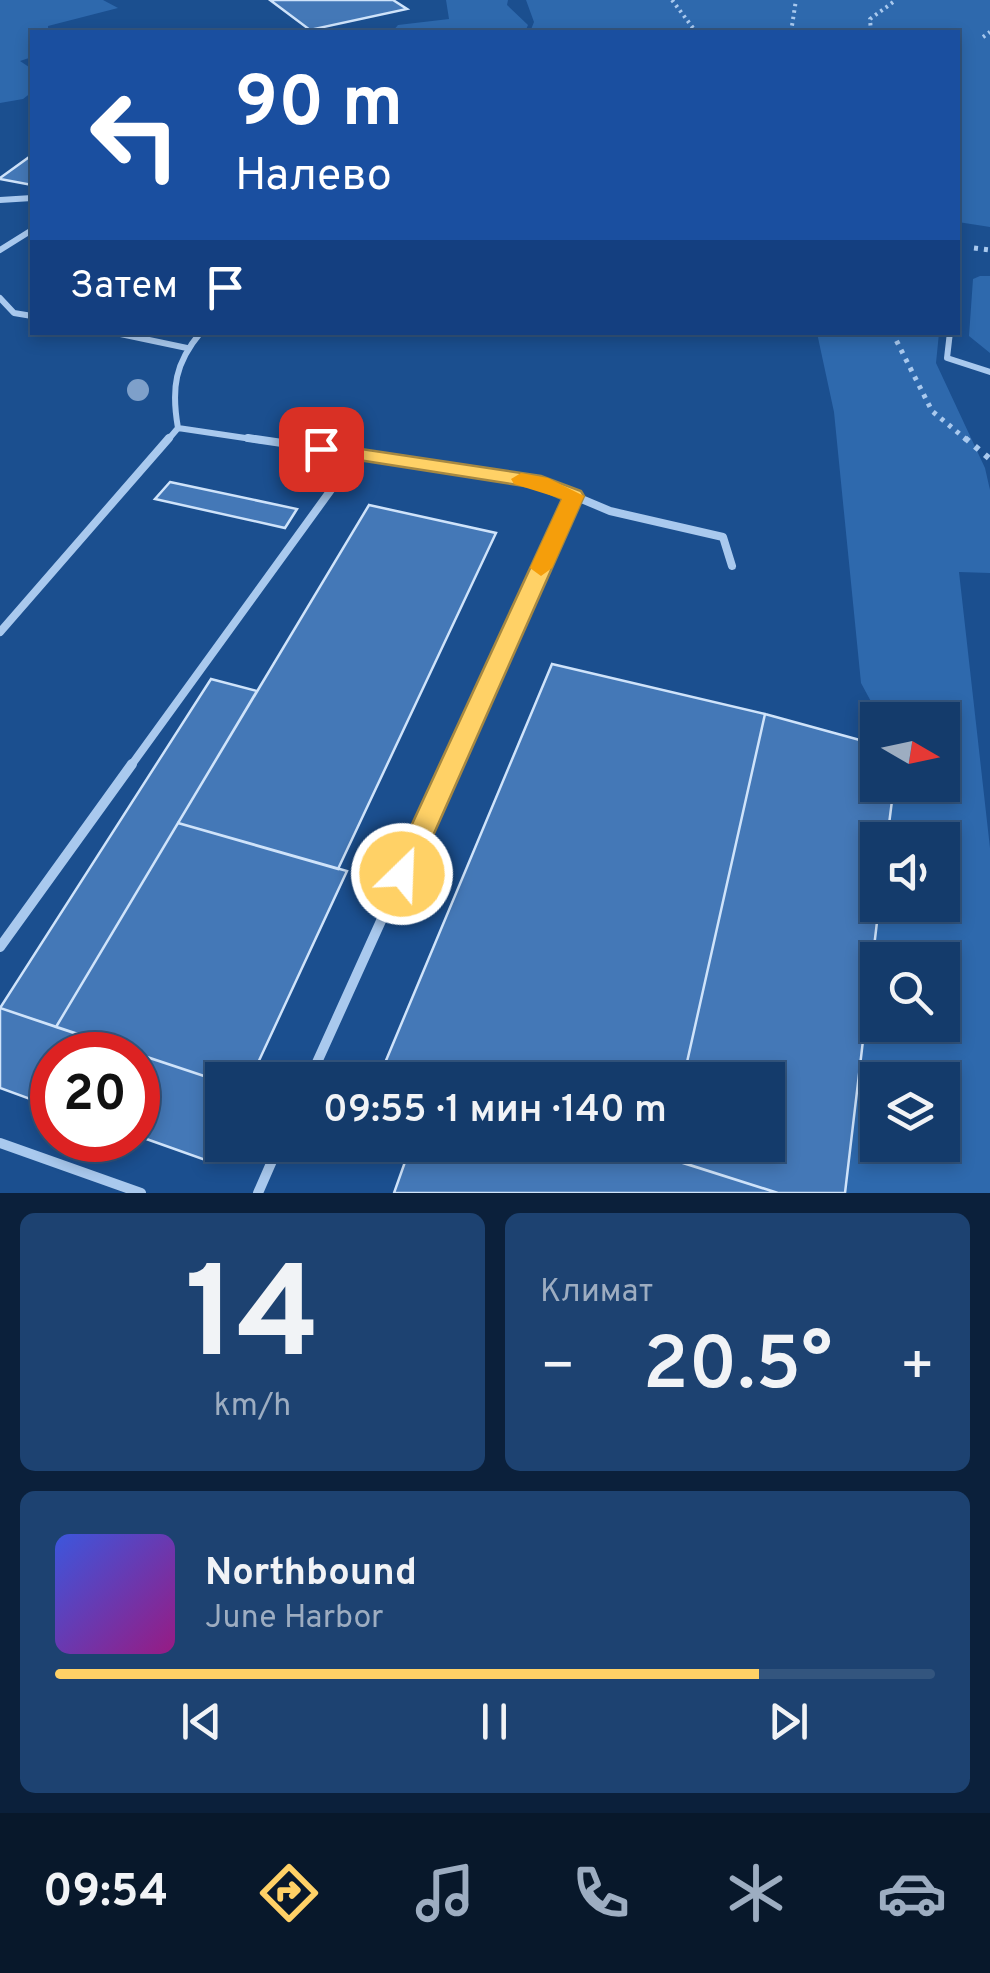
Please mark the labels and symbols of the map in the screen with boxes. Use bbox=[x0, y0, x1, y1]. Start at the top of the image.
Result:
pin bbox=[279, 407, 364, 492]
north arrow bbox=[860, 702, 960, 802]
position arrow bbox=[350, 822, 454, 926]
speed limit sign: 20 bbox=[30, 1032, 160, 1162]

